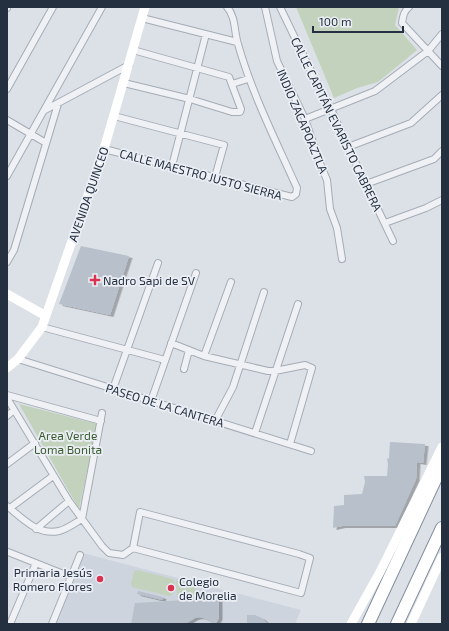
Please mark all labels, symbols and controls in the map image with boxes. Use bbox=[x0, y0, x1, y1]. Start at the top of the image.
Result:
scale bar bbox=[313, 8, 403, 34]
text: 100 m bbox=[319, 14, 351, 28]
street label: CALLE CAPITÁN EVARISTO CABRERA bbox=[289, 35, 386, 214]
street label: INDIO ZACAPOAZTLA bbox=[275, 67, 331, 176]
street label: AVENIDA QUINCEO bbox=[65, 145, 112, 244]
street label: CALLE MAESTRO JUSTO SIERRA bbox=[118, 146, 284, 203]
place label: Nadro Sapi de SV bbox=[103, 273, 196, 287]
marker: Nadro Sapi de SV bbox=[90, 275, 100, 285]
street label: PASEO DE LA CANTERA bbox=[104, 380, 226, 430]
park label: Area Verde Loma Bonita bbox=[34, 428, 102, 456]
place label: Primaria Jesús Romero Flores bbox=[13, 565, 92, 593]
marker: Primaria Jesús Romero Flores bbox=[95, 574, 105, 584]
place label: Colegio de Morelia bbox=[179, 574, 237, 602]
marker: Colegio de Morelia bbox=[166, 583, 176, 593]

